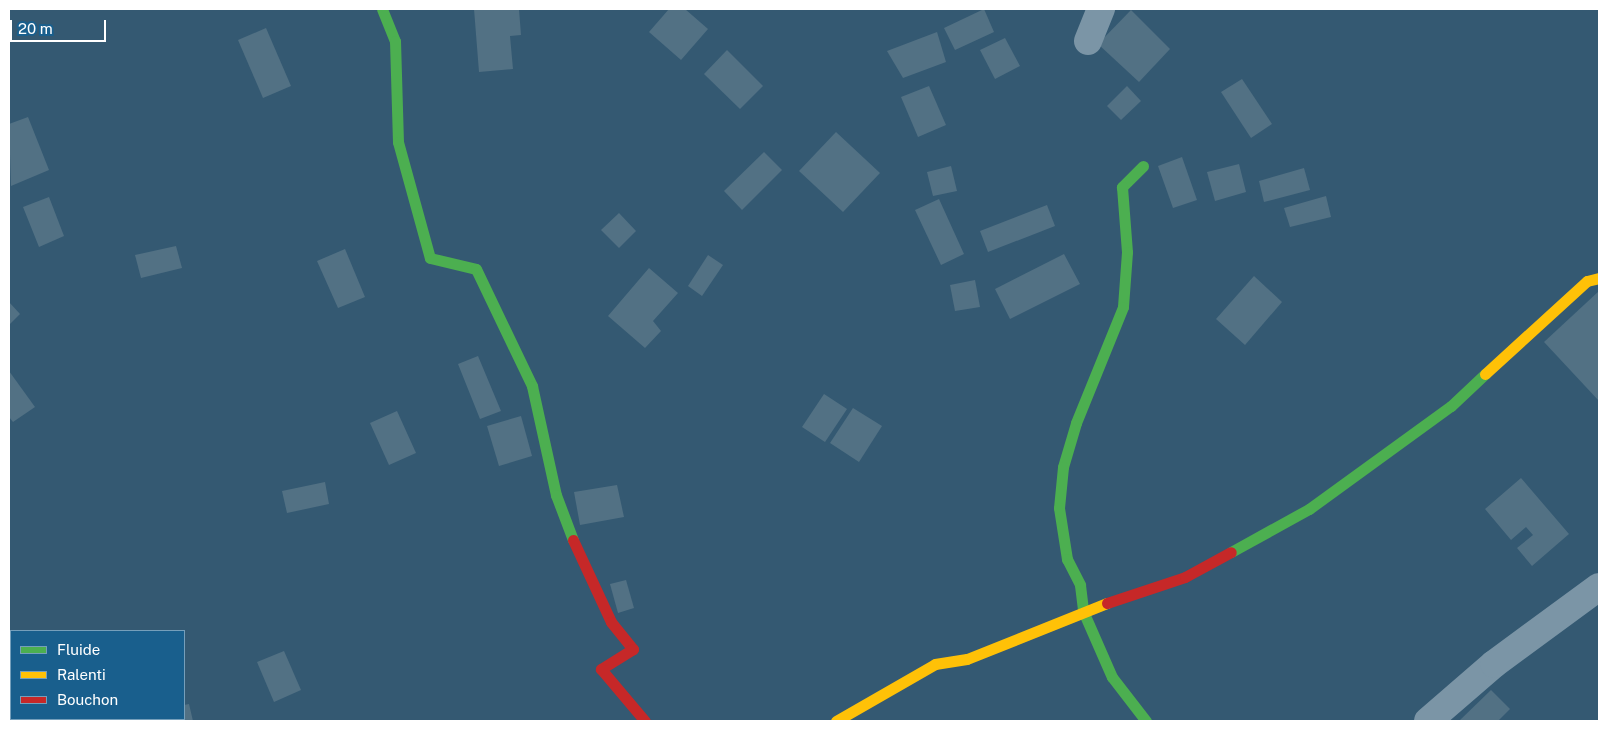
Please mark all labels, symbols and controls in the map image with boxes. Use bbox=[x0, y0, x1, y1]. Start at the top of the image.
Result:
scale bar bbox=[12, 10, 109, 42]
text: 20 m bbox=[18, 20, 53, 37]
legend bbox=[10, 630, 185, 720]
text: Fluide bbox=[57, 641, 100, 658]
text: Ralenti bbox=[57, 666, 106, 683]
text: Bouchon bbox=[57, 691, 118, 708]

